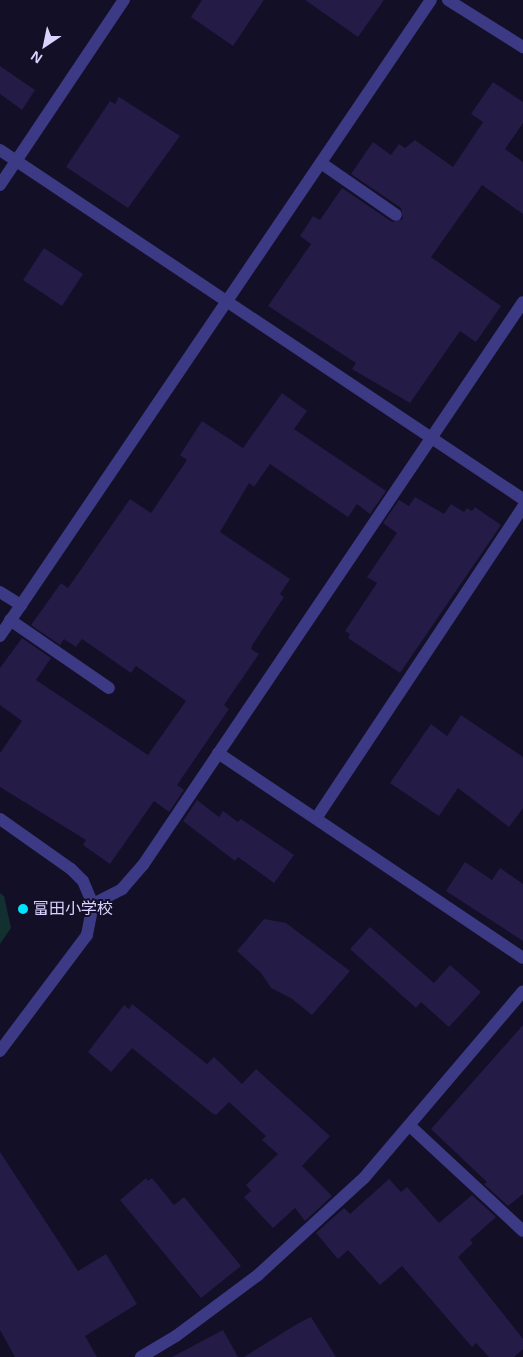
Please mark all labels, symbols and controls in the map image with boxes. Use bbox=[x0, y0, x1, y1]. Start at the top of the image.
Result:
north arrow bbox=[20, 20, 70, 70]
text: N bbox=[28, 48, 45, 67]
place label: 富田小学校 bbox=[33, 899, 113, 919]
marker: 富田小学校 bbox=[17, 903, 29, 915]

